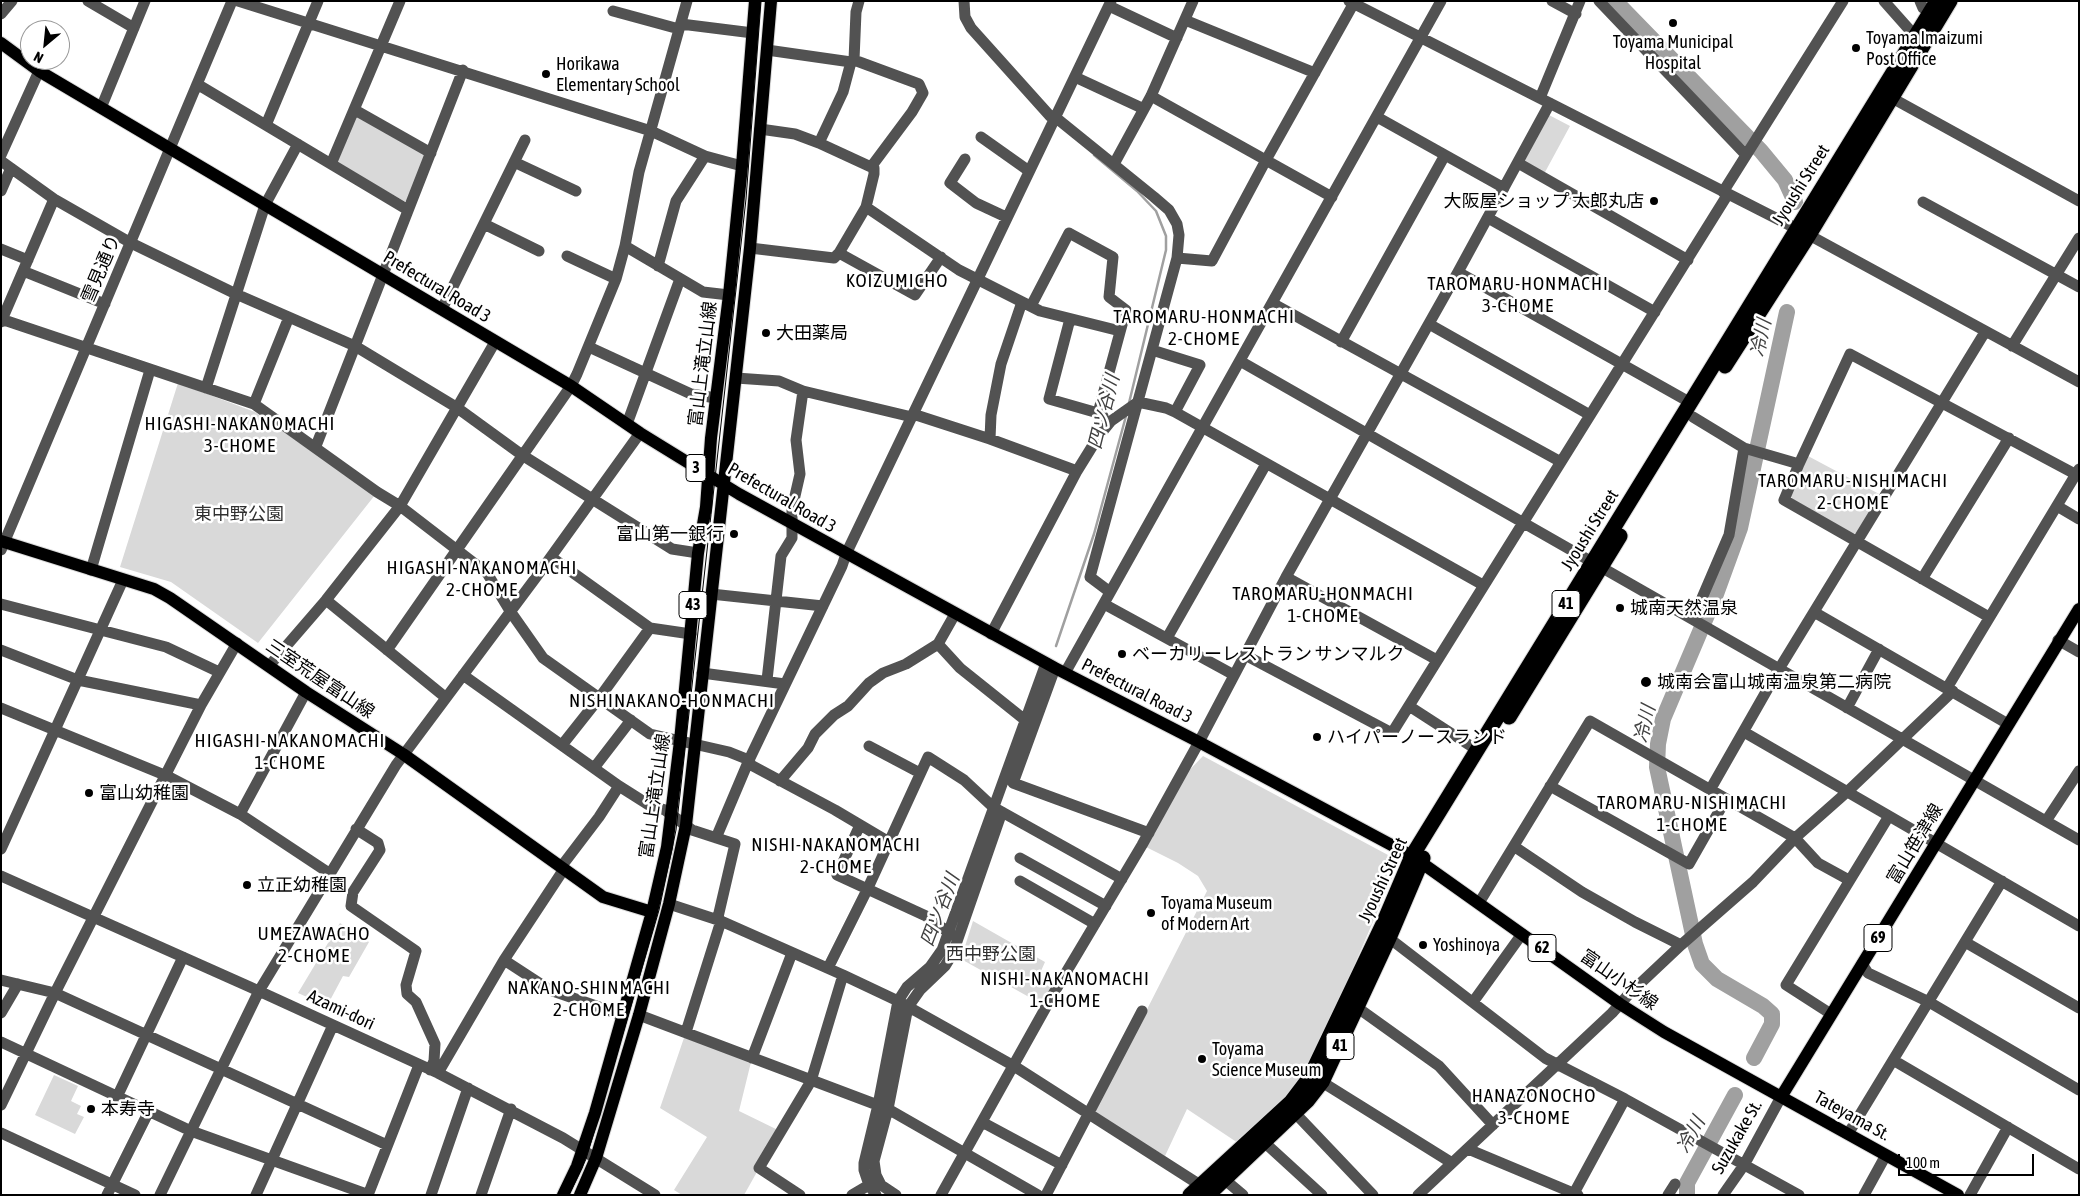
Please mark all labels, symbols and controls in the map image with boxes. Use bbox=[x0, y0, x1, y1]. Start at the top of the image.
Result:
marker: Toyama Municipal Hospital bbox=[1667, 17, 1679, 29]
north arrow bbox=[20, 20, 70, 70]
place label: Toyama Imaizumi Post Office bbox=[1866, 27, 1983, 70]
place label: Toyama Municipal Hospital bbox=[1613, 31, 1733, 74]
marker: Toyama Imaizumi Post Office bbox=[1850, 42, 1862, 54]
text: N bbox=[31, 48, 46, 66]
place label: Horikawa Elementary School bbox=[556, 53, 680, 96]
marker: Horikawa Elementary School bbox=[540, 68, 552, 80]
street label: Jyoushi Street bbox=[1768, 141, 1834, 229]
place label: 大阪屋ショップ 太郎丸店 bbox=[1444, 190, 1644, 212]
marker: 大阪屋ショップ 太郎丸店 bbox=[1648, 195, 1660, 207]
street label: 雪見通り bbox=[77, 232, 125, 306]
street label: Prefectural Road 3 bbox=[379, 246, 495, 328]
district label: KOIZUMICHO bbox=[844, 270, 950, 292]
district label: TAROMARU-HONMACHI 3-CHOME bbox=[1425, 273, 1611, 317]
street label: 富山上滝立山線 bbox=[685, 300, 721, 428]
district label: TAROMARU-HONMACHI 2-CHOME bbox=[1111, 306, 1297, 350]
water label: 冷川 bbox=[1746, 317, 1776, 359]
place label: 大田薬局 bbox=[776, 322, 848, 344]
marker: 大田薬局 bbox=[760, 327, 772, 339]
water label: 四ツ谷川 bbox=[1084, 372, 1124, 452]
district label: HIGASHI-NAKANOMACHI 3-CHOME bbox=[142, 413, 338, 457]
road number: 3 bbox=[686, 454, 706, 482]
street label: Prefectural Road 3 bbox=[724, 458, 840, 538]
district label: TAROMARU-NISHIMACHI 2-CHOME bbox=[1756, 470, 1950, 514]
street label: Jyoushi Street bbox=[1557, 486, 1623, 574]
park label: 東中野公園 bbox=[194, 503, 284, 525]
place label: 富山第一銀行 bbox=[616, 523, 724, 545]
marker: 富山第一銀行 bbox=[728, 528, 740, 540]
district label: HIGASHI-NAKANOMACHI 2-CHOME bbox=[384, 557, 580, 601]
district label: TAROMARU-HONMACHI 1-CHOME bbox=[1230, 583, 1416, 627]
road number: 41 bbox=[1552, 590, 1580, 618]
road number: 43 bbox=[679, 592, 707, 618]
place label: 城南天然温泉 bbox=[1630, 597, 1738, 619]
marker: 城南天然温泉 bbox=[1614, 602, 1626, 614]
street label: 三室荒屋富山線 bbox=[262, 635, 378, 723]
place label: ベーカリーレストラン サンマルク bbox=[1132, 643, 1404, 665]
marker: ベーカリーレストラン サンマルク bbox=[1116, 648, 1128, 660]
street label: Prefectural Road 3 bbox=[1078, 654, 1196, 728]
place label: 城南会富山城南温泉第二病院 bbox=[1657, 671, 1891, 693]
marker: 城南会富山城南温泉第二病院 bbox=[1639, 675, 1653, 689]
district label: NISHINAKANO-HONMACHI bbox=[567, 690, 777, 712]
water label: 冷川 bbox=[1630, 703, 1660, 745]
place label: ハイパーノースランド bbox=[1327, 726, 1507, 748]
district label: HIGASHI-NAKANOMACHI 1-CHOME bbox=[192, 730, 388, 774]
marker: ハイパーノースランド bbox=[1311, 731, 1323, 743]
street label: 富山上滝立山線 bbox=[636, 732, 674, 860]
place label: 富山幼稚園 bbox=[99, 782, 189, 804]
marker: 富山幼稚園 bbox=[83, 787, 95, 799]
district label: TAROMARU-NISHIMACHI 1-CHOME bbox=[1595, 792, 1789, 836]
street label: 富山笹津線 bbox=[1883, 800, 1947, 888]
district label: NISHI-NAKANOMACHI 2-CHOME bbox=[749, 834, 923, 878]
street label: Jyoushi Street bbox=[1354, 834, 1412, 926]
water label: 四ツ谷川 bbox=[916, 870, 964, 950]
place label: 立正幼稚園 bbox=[257, 874, 347, 896]
marker: 立正幼稚園 bbox=[241, 879, 253, 891]
place label: Toyama Museum of Modern Art bbox=[1161, 892, 1272, 934]
marker: Toyama Museum of Modern Art bbox=[1145, 907, 1157, 919]
district label: UMEZAWACHO 2-CHOME bbox=[256, 923, 372, 967]
road number: 69 bbox=[1864, 924, 1892, 951]
place label: Yoshinoya bbox=[1433, 934, 1500, 956]
road number: 62 bbox=[1528, 934, 1556, 961]
marker: Yoshinoya bbox=[1417, 939, 1429, 951]
park label: 西中野公園 bbox=[946, 943, 1036, 965]
street label: 富山小杉線 bbox=[1576, 945, 1662, 1015]
district label: NISHI-NAKANOMACHI 1-CHOME bbox=[978, 968, 1152, 1012]
district label: NAKANO-SHINMACHI 2-CHOME bbox=[505, 977, 673, 1021]
street label: Azami-dori bbox=[304, 985, 378, 1035]
road number: 41 bbox=[1326, 1032, 1354, 1060]
place label: Toyama Science Museum bbox=[1212, 1038, 1321, 1080]
marker: Toyama Science Museum bbox=[1196, 1053, 1208, 1065]
district label: HANAZONOCHO 3-CHOME bbox=[1470, 1085, 1598, 1129]
street label: Tateyama St. bbox=[1810, 1086, 1894, 1146]
street label: Suzukake St. bbox=[1707, 1096, 1767, 1178]
place label: 本寿寺 bbox=[101, 1098, 155, 1120]
marker: 本寿寺 bbox=[85, 1103, 97, 1115]
water label: 冷川 bbox=[1672, 1113, 1710, 1157]
scale bar bbox=[1900, 1144, 2036, 1176]
text: 100 m bbox=[1906, 1154, 1940, 1171]

